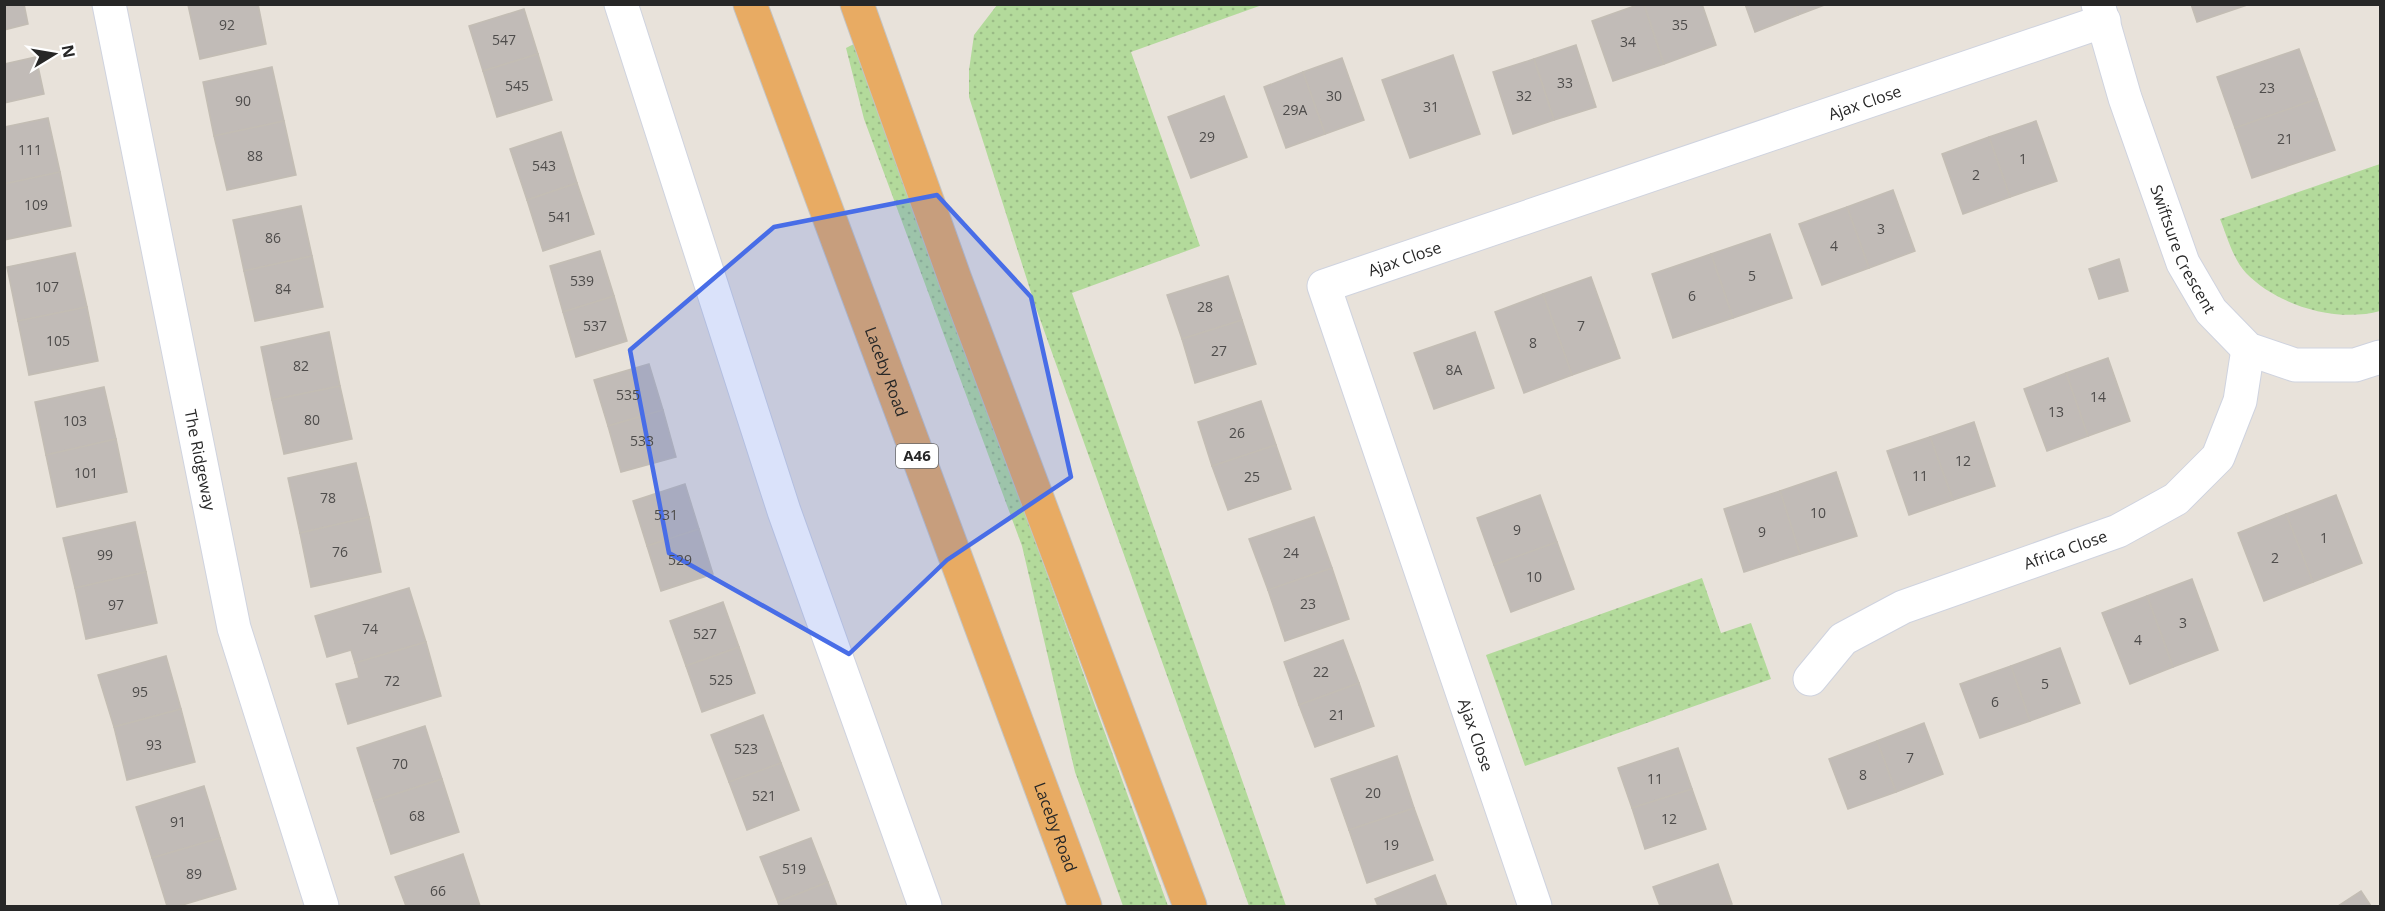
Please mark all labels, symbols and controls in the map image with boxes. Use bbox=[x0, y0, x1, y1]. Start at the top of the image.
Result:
house number: 92 bbox=[219, 15, 235, 34]
house number: 35 bbox=[1672, 15, 1688, 34]
north arrow bbox=[24, 24, 84, 84]
house number: 547 bbox=[492, 30, 516, 49]
house number: 34 bbox=[1620, 32, 1636, 51]
text: N bbox=[57, 43, 81, 60]
house number: 33 bbox=[1557, 73, 1573, 92]
house number: 545 bbox=[505, 76, 529, 95]
house number: 23 bbox=[2259, 78, 2275, 97]
street label: Ajax Close bbox=[1825, 80, 1904, 125]
house number: 30 bbox=[1326, 86, 1342, 105]
house number: 32 bbox=[1516, 86, 1532, 105]
house number: 90 bbox=[235, 91, 251, 110]
house number: 31 bbox=[1423, 97, 1439, 116]
house number: 29A bbox=[1283, 100, 1308, 119]
house number: 29 bbox=[1199, 127, 1215, 146]
house number: 21 bbox=[2277, 129, 2293, 148]
house number: 111 bbox=[18, 140, 42, 159]
house number: 88 bbox=[247, 146, 263, 165]
house number: 1 bbox=[2019, 149, 2027, 168]
house number: 543 bbox=[532, 156, 556, 175]
house number: 2 bbox=[1972, 165, 1980, 184]
street label: Swiftsure Crescent bbox=[2145, 182, 2221, 318]
house number: 109 bbox=[24, 195, 48, 214]
house number: 541 bbox=[548, 207, 572, 226]
house number: 3 bbox=[1877, 219, 1885, 238]
house number: 86 bbox=[265, 228, 281, 247]
street label: Ajax Close bbox=[1365, 236, 1444, 281]
house number: 4 bbox=[1830, 236, 1838, 255]
house number: 5 bbox=[1748, 266, 1756, 285]
house number: 539 bbox=[570, 271, 594, 290]
house number: 107 bbox=[35, 277, 59, 296]
house number: 84 bbox=[275, 279, 291, 298]
house number: 6 bbox=[1688, 286, 1696, 305]
house number: 28 bbox=[1197, 297, 1213, 316]
house number: 537 bbox=[583, 316, 607, 335]
house number: 7 bbox=[1577, 316, 1585, 335]
street label: Laceby Road bbox=[860, 324, 913, 419]
house number: 105 bbox=[46, 331, 70, 350]
house number: 8 bbox=[1529, 333, 1537, 352]
house number: 27 bbox=[1211, 341, 1227, 360]
house number: 82 bbox=[293, 356, 309, 375]
house number: 8A bbox=[1446, 360, 1463, 379]
house number: 535 bbox=[616, 385, 640, 404]
house number: 14 bbox=[2090, 387, 2106, 406]
house number: 13 bbox=[2048, 402, 2064, 421]
street label: The Ridgeway bbox=[179, 408, 221, 513]
house number: 80 bbox=[304, 410, 320, 429]
house number: 103 bbox=[63, 411, 87, 430]
house number: 26 bbox=[1229, 423, 1245, 442]
house number: 533 bbox=[630, 431, 654, 450]
road number: A46 bbox=[896, 444, 938, 468]
house number: 12 bbox=[1955, 451, 1971, 470]
house number: 101 bbox=[74, 463, 98, 482]
house number: 11 bbox=[1912, 466, 1928, 485]
house number: 25 bbox=[1244, 467, 1260, 486]
house number: 78 bbox=[320, 488, 336, 507]
house number: 10 bbox=[1810, 503, 1826, 522]
house number: 531 bbox=[654, 505, 678, 524]
house number: 9 bbox=[1513, 520, 1521, 539]
house number: 9 bbox=[1758, 522, 1766, 541]
street label: Africa Close bbox=[2021, 525, 2110, 575]
house number: 1 bbox=[2320, 528, 2328, 547]
house number: 76 bbox=[332, 542, 348, 561]
house number: 24 bbox=[1283, 543, 1299, 562]
house number: 99 bbox=[97, 545, 113, 564]
house number: 2 bbox=[2271, 548, 2279, 567]
house number: 529 bbox=[668, 550, 692, 569]
house number: 10 bbox=[1526, 567, 1542, 586]
house number: 23 bbox=[1300, 594, 1316, 613]
house number: 97 bbox=[108, 595, 124, 614]
house number: 3 bbox=[2179, 613, 2187, 632]
house number: 74 bbox=[362, 619, 378, 638]
house number: 527 bbox=[693, 624, 717, 643]
house number: 4 bbox=[2134, 630, 2142, 649]
house number: 22 bbox=[1313, 662, 1329, 681]
house number: 525 bbox=[709, 670, 733, 689]
house number: 72 bbox=[384, 671, 400, 690]
house number: 5 bbox=[2041, 674, 2049, 693]
house number: 95 bbox=[132, 682, 148, 701]
house number: 6 bbox=[1991, 692, 1999, 711]
street label: Ajax Close bbox=[1453, 696, 1499, 774]
house number: 21 bbox=[1329, 705, 1345, 724]
house number: 93 bbox=[146, 735, 162, 754]
house number: 523 bbox=[734, 739, 758, 758]
house number: 7 bbox=[1906, 748, 1914, 767]
house number: 70 bbox=[392, 754, 408, 773]
house number: 8 bbox=[1859, 765, 1867, 784]
house number: 11 bbox=[1647, 769, 1663, 788]
street label: Laceby Road bbox=[1029, 779, 1082, 875]
house number: 20 bbox=[1365, 783, 1381, 802]
house number: 521 bbox=[752, 786, 776, 805]
house number: 68 bbox=[409, 806, 425, 825]
house number: 12 bbox=[1661, 809, 1677, 828]
house number: 91 bbox=[170, 812, 186, 831]
house number: 19 bbox=[1383, 835, 1399, 854]
house number: 519 bbox=[782, 859, 806, 878]
house number: 89 bbox=[186, 864, 202, 883]
house number: 66 bbox=[430, 881, 446, 900]

